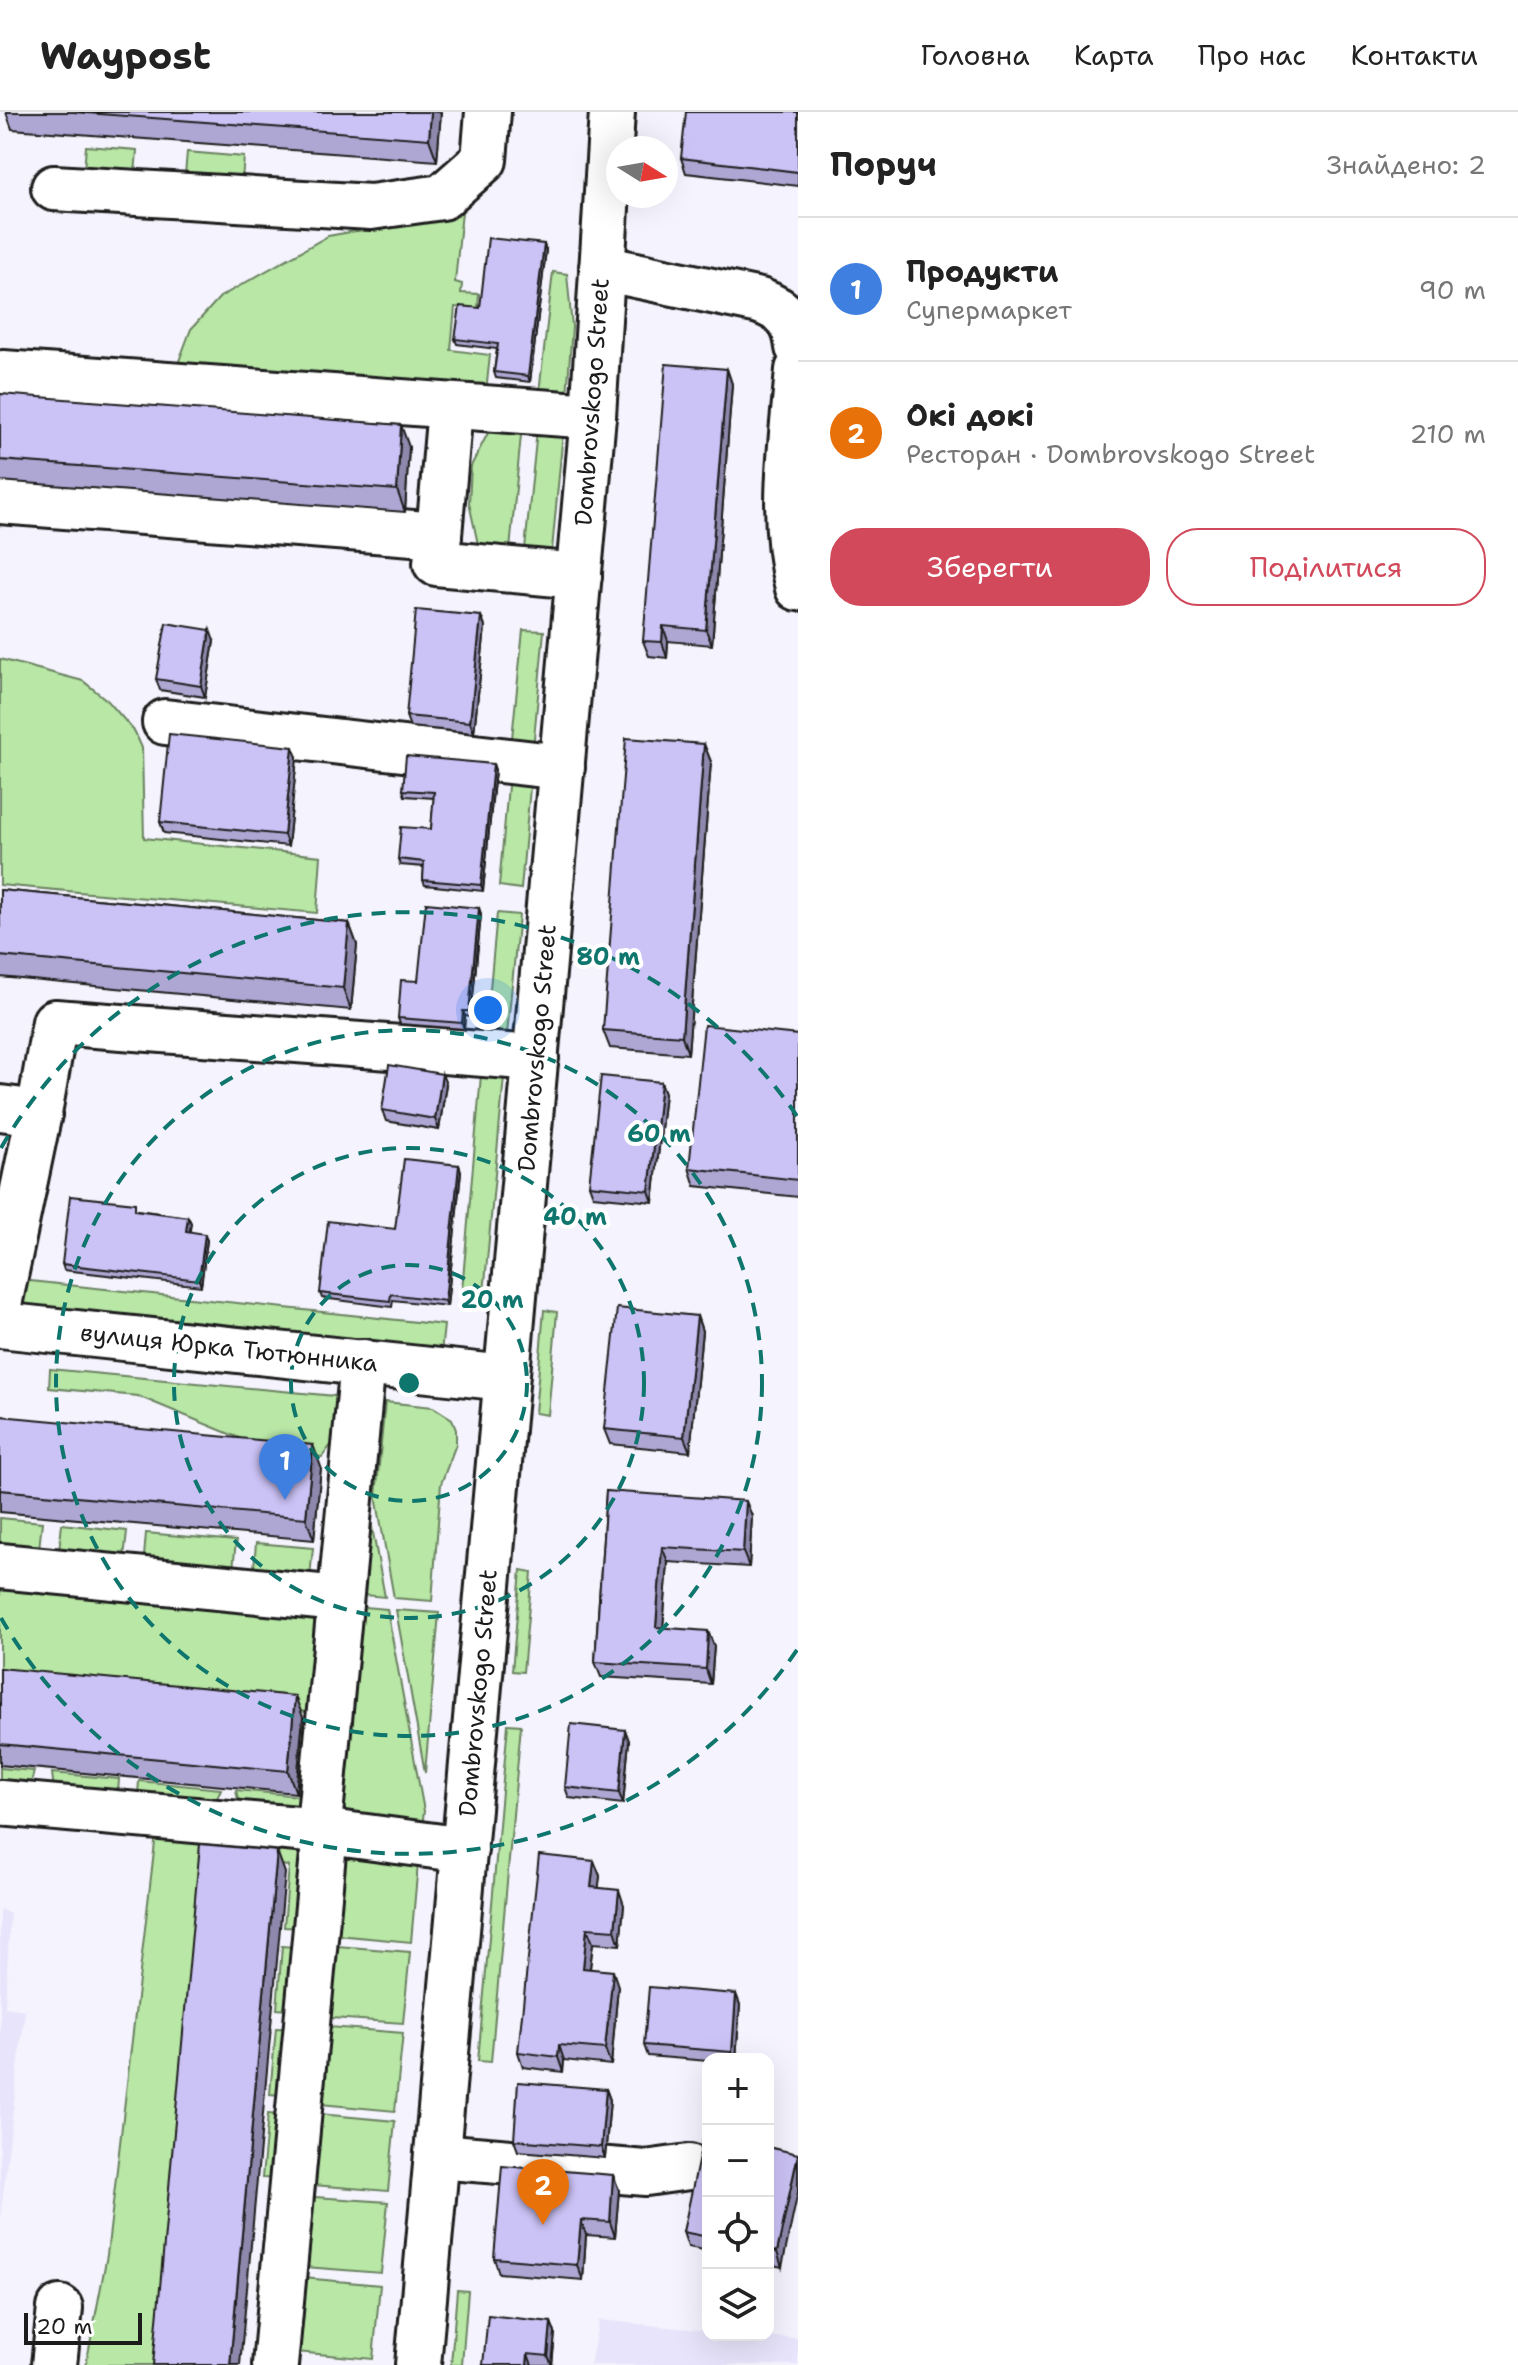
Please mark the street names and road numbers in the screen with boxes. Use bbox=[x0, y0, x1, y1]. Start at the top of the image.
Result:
street label: Dombrovskogo Street bbox=[567, 277, 617, 527]
street label: Dombrovskogo Street bbox=[510, 923, 564, 1173]
street label: вулиця Юрка Тютюнника bbox=[79, 1316, 379, 1380]
street label: Dombrovskogo Street bbox=[451, 1568, 505, 1818]

